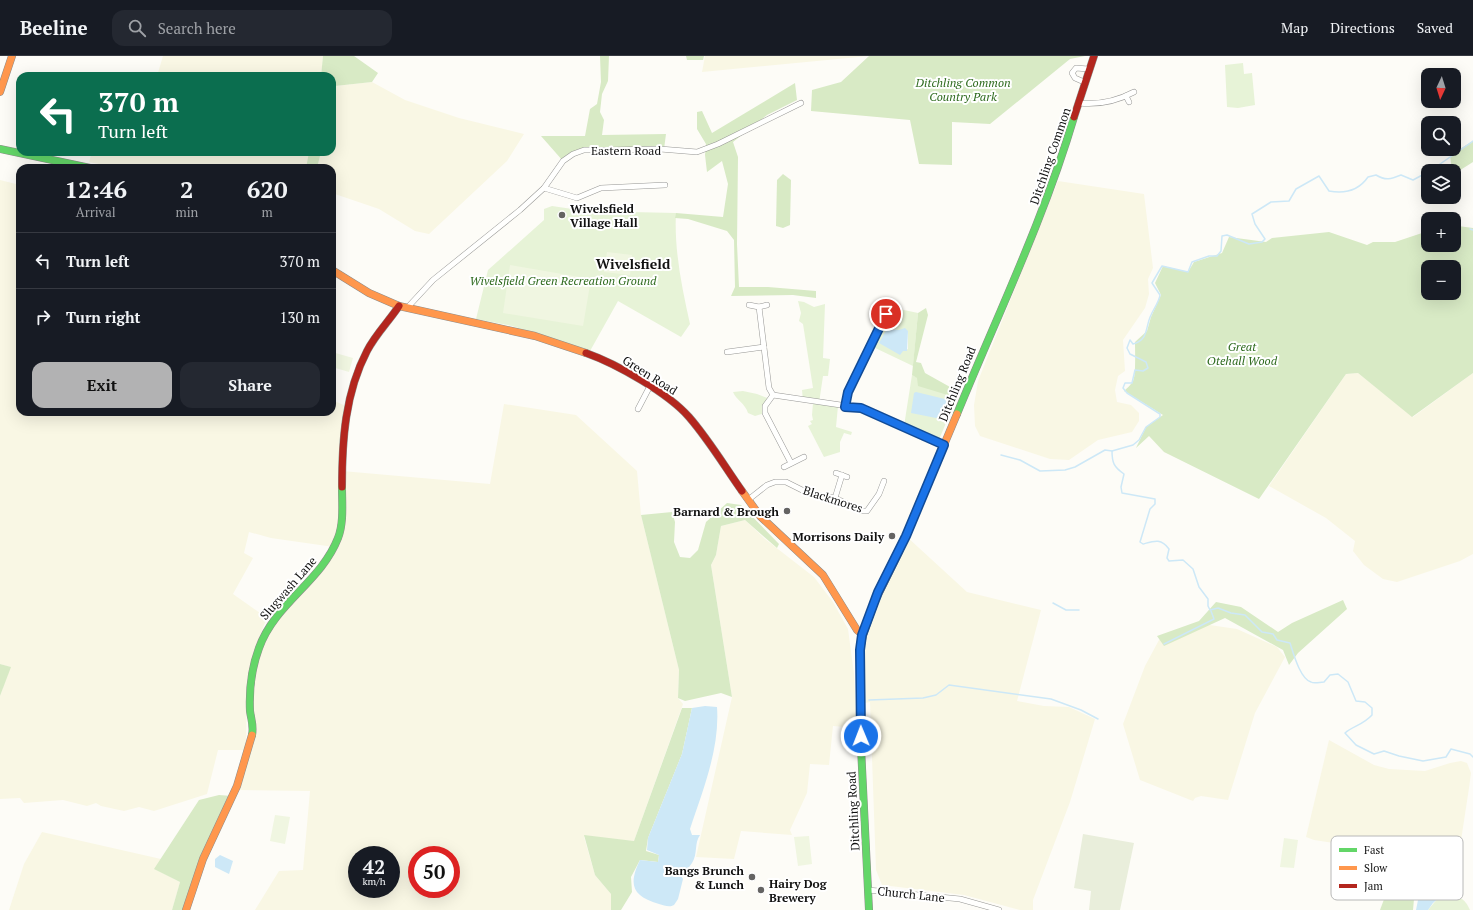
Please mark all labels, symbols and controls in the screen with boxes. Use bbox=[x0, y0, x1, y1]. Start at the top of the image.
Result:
search box bbox=[112, 10, 392, 46]
text: Beeline bbox=[20, 15, 88, 40]
icon: search bbox=[126, 17, 148, 39]
text: Search here bbox=[158, 18, 236, 38]
text: Map bbox=[1281, 18, 1308, 37]
text: Directions bbox=[1330, 18, 1395, 37]
text: Saved bbox=[1417, 18, 1453, 37]
north arrow bbox=[1421, 68, 1461, 108]
map controls bbox=[1421, 68, 1461, 300]
park label: Ditchling Common Country Park bbox=[914, 75, 1011, 104]
text: 370 m bbox=[98, 83, 179, 120]
icon: left bbox=[32, 88, 84, 140]
street label: Ditchling Common bbox=[1026, 106, 1074, 206]
button: search bbox=[1421, 116, 1461, 156]
text: Turn left bbox=[98, 119, 168, 143]
street label: Eastern Road bbox=[591, 143, 661, 158]
button: layers bbox=[1421, 164, 1461, 204]
text: 12:46 bbox=[64, 173, 127, 205]
text: 2 bbox=[180, 173, 194, 205]
text: 620 bbox=[247, 173, 287, 205]
place label: Wivelsfield Village Hall bbox=[570, 201, 638, 230]
text: Arrival bbox=[76, 203, 116, 221]
text: min bbox=[175, 203, 198, 221]
text: m bbox=[262, 203, 273, 221]
marker: Wivelsfield Village Hall bbox=[557, 210, 567, 220]
button: + bbox=[1421, 212, 1461, 252]
icon: left bbox=[32, 250, 54, 272]
text: Turn left bbox=[66, 251, 130, 271]
text: 370 m bbox=[279, 251, 320, 271]
district label: Wivelsfield bbox=[596, 254, 671, 273]
button: − bbox=[1421, 260, 1461, 300]
park label: Wivelsfield Green Recreation Ground bbox=[470, 273, 657, 288]
pin bbox=[869, 297, 903, 331]
icon: arrive bbox=[875, 303, 897, 325]
icon: right bbox=[32, 306, 54, 328]
text: Turn right bbox=[66, 307, 141, 327]
text: 130 m bbox=[279, 307, 320, 327]
park label: Great Otehall Wood bbox=[1207, 339, 1278, 368]
street label: Ditchling Road bbox=[935, 344, 979, 424]
street label: Green Road bbox=[620, 352, 680, 398]
button: Exit bbox=[32, 362, 172, 408]
button: Share bbox=[180, 362, 320, 408]
street label: Blackmores bbox=[801, 482, 865, 516]
place label: Barnard & Brough bbox=[673, 504, 779, 519]
marker: Barnard & Brough bbox=[782, 506, 792, 516]
place label: Morrisons Daily bbox=[793, 529, 885, 544]
marker: Morrisons Daily bbox=[887, 531, 897, 541]
street label: Slugwash Lane bbox=[256, 553, 320, 623]
position arrow bbox=[840, 715, 882, 757]
street label: Ditchling Road bbox=[843, 771, 863, 851]
legend bbox=[1331, 836, 1463, 900]
text: Fast bbox=[1364, 843, 1384, 857]
speed limit sign: 50 bbox=[408, 846, 460, 898]
text: 42 bbox=[363, 853, 385, 880]
text: Slow bbox=[1364, 861, 1388, 875]
place label: Bangs Brunch & Lunch bbox=[665, 863, 744, 892]
marker: Bangs Brunch & Lunch bbox=[747, 872, 757, 882]
text: km/h bbox=[362, 875, 386, 888]
place label: Hairy Dog Brewery bbox=[769, 876, 827, 905]
text: Jam bbox=[1364, 879, 1383, 893]
street label: Church Lane bbox=[877, 883, 945, 905]
marker: Hairy Dog Brewery bbox=[756, 885, 766, 895]

